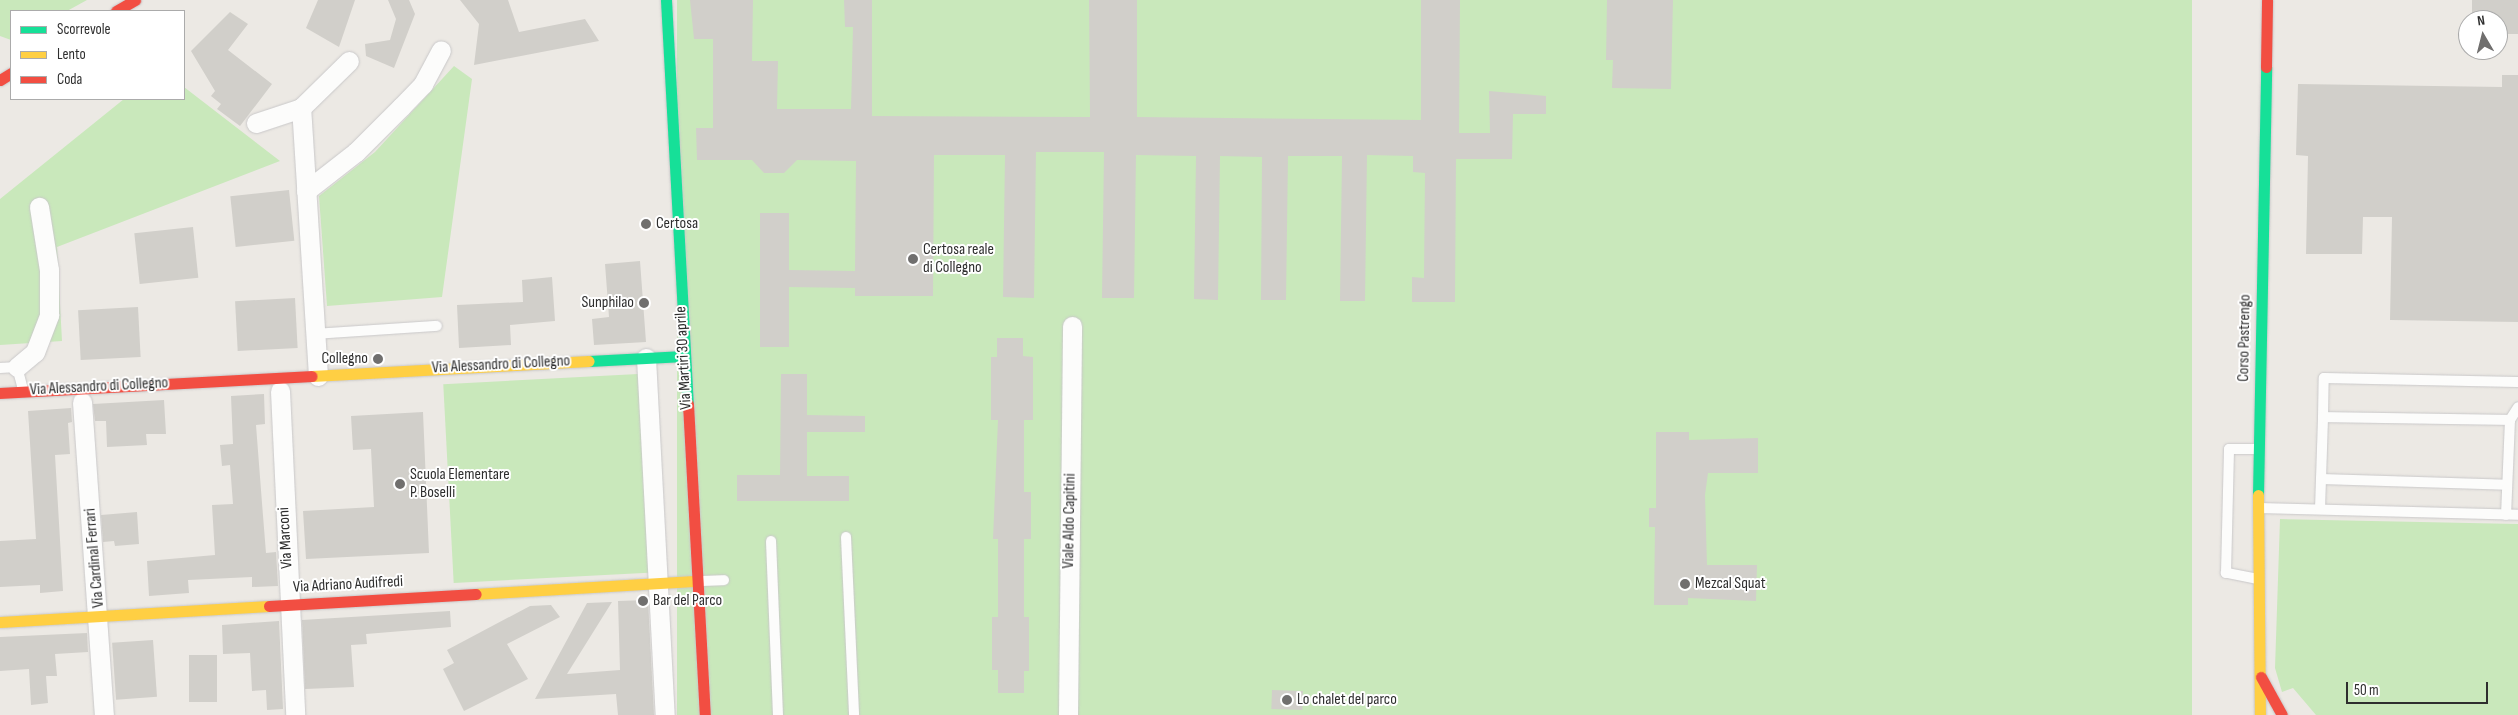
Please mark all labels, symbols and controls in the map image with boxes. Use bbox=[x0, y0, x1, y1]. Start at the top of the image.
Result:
legend bbox=[10, 10, 185, 100]
north arrow bbox=[2458, 10, 2508, 60]
text: N bbox=[2476, 12, 2486, 30]
text: Scorrevole bbox=[57, 20, 111, 39]
text: Lento bbox=[57, 45, 86, 64]
text: Coda bbox=[57, 70, 82, 89]
place label: Certosa bbox=[656, 214, 698, 234]
marker: Certosa bbox=[640, 218, 652, 230]
place label: Certosa reale di Collegno bbox=[923, 240, 994, 278]
marker: Certosa reale di Collegno bbox=[907, 253, 919, 265]
place label: Sunphilao bbox=[581, 293, 634, 313]
street label: Corso Pastrengo bbox=[2235, 294, 2255, 382]
marker: Sunphilao bbox=[638, 297, 650, 309]
street label: Via Martiri 30 aprile bbox=[672, 306, 696, 410]
place label: Collegno bbox=[321, 349, 368, 369]
street label: Via Alessandro di Collegno bbox=[431, 352, 571, 378]
marker: Collegno bbox=[372, 353, 384, 365]
street label: Via Alessandro di Collegno bbox=[29, 374, 169, 400]
place label: Scuola Elementare P. Boselli bbox=[410, 465, 510, 503]
street label: Viale Aldo Capitini bbox=[1060, 473, 1080, 569]
marker: Scuola Elementare P. Boselli bbox=[394, 478, 406, 490]
street label: Via Cardinal Ferrari bbox=[81, 507, 109, 609]
street label: Via Marconi bbox=[275, 507, 297, 569]
street label: Via Adriano Audifredi bbox=[292, 573, 404, 597]
place label: Mezcal Squat bbox=[1695, 574, 1766, 594]
marker: Mezcal Squat bbox=[1679, 578, 1691, 590]
place label: Bar del Parco bbox=[653, 591, 722, 611]
marker: Bar del Parco bbox=[637, 595, 649, 607]
scale bar bbox=[2348, 672, 2490, 704]
text: 50 m bbox=[2354, 681, 2379, 700]
place label: Lo chalet del parco bbox=[1297, 690, 1397, 710]
marker: Lo chalet del parco bbox=[1281, 694, 1293, 706]

